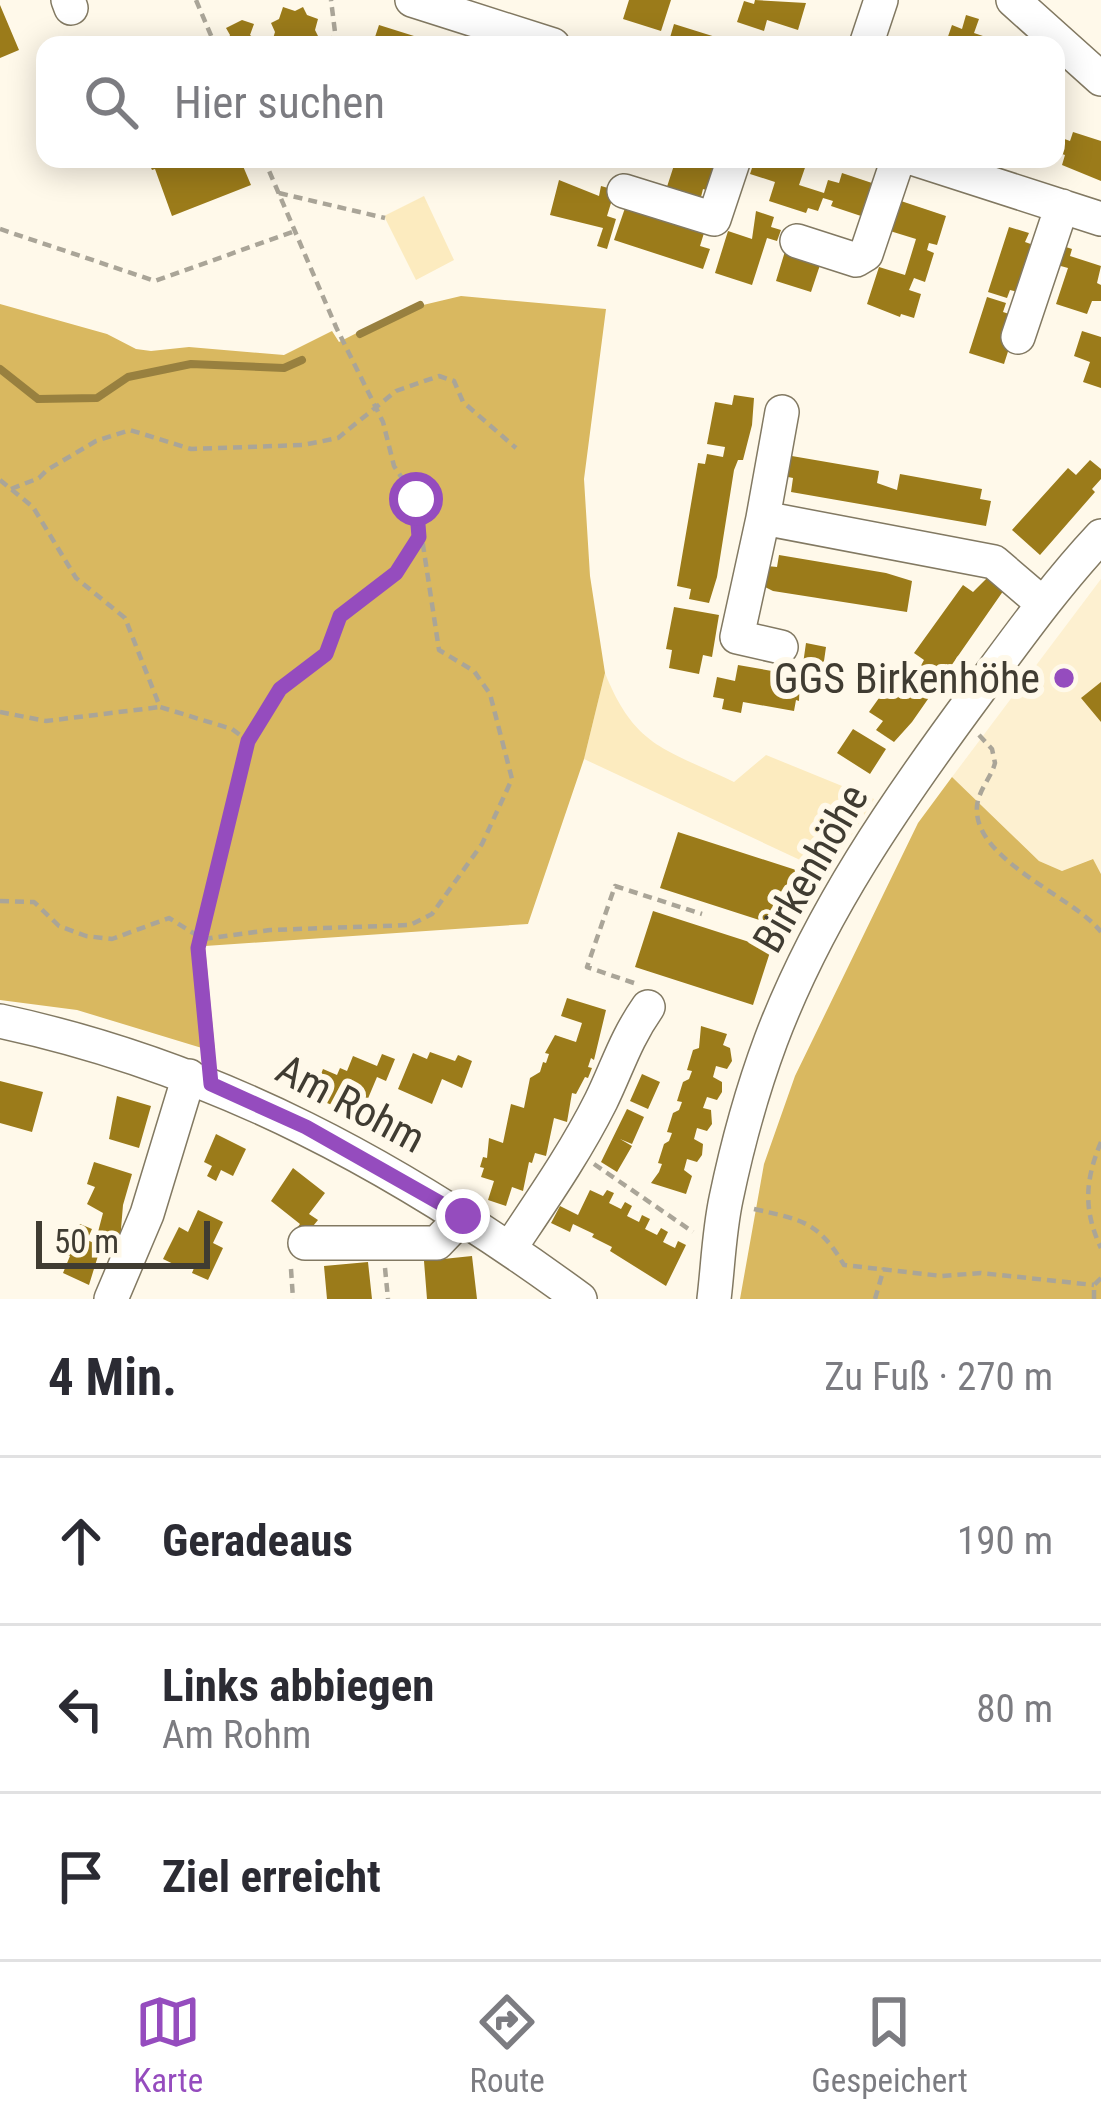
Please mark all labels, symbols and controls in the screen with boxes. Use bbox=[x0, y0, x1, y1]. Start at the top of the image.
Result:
search box bbox=[36, 36, 1065, 168]
icon: search bbox=[78, 69, 144, 135]
text: Hier suchen bbox=[174, 76, 385, 129]
route start bbox=[389, 472, 443, 526]
place label: GGS Birkenhöhe bbox=[774, 654, 1040, 703]
marker: GGS Birkenhöhe bbox=[1051, 665, 1077, 691]
street label: Birkenhöhe bbox=[743, 776, 878, 961]
street label: Am Rohm bbox=[268, 1044, 433, 1163]
route end bbox=[436, 1189, 490, 1243]
scale bar bbox=[36, 1215, 210, 1268]
text: 50 m bbox=[54, 1222, 119, 1261]
text: 4 Min. bbox=[48, 1348, 177, 1407]
text: Zu Fuß · 270 m bbox=[824, 1354, 1053, 1400]
icon: ahead bbox=[48, 1508, 114, 1574]
text: Geradeaus bbox=[162, 1514, 353, 1567]
text: 190 m bbox=[957, 1518, 1053, 1564]
text: Links abbiegen bbox=[162, 1659, 434, 1712]
icon: left bbox=[48, 1676, 114, 1742]
text: 80 m bbox=[976, 1686, 1053, 1732]
text: Am Rohm bbox=[162, 1712, 311, 1758]
icon: arrive bbox=[48, 1844, 114, 1910]
text: Ziel erreicht bbox=[162, 1850, 381, 1903]
tab: Karte bbox=[133, 1989, 203, 2100]
tab: Route bbox=[470, 1989, 545, 2100]
tab: Gespeichert bbox=[811, 1989, 968, 2100]

